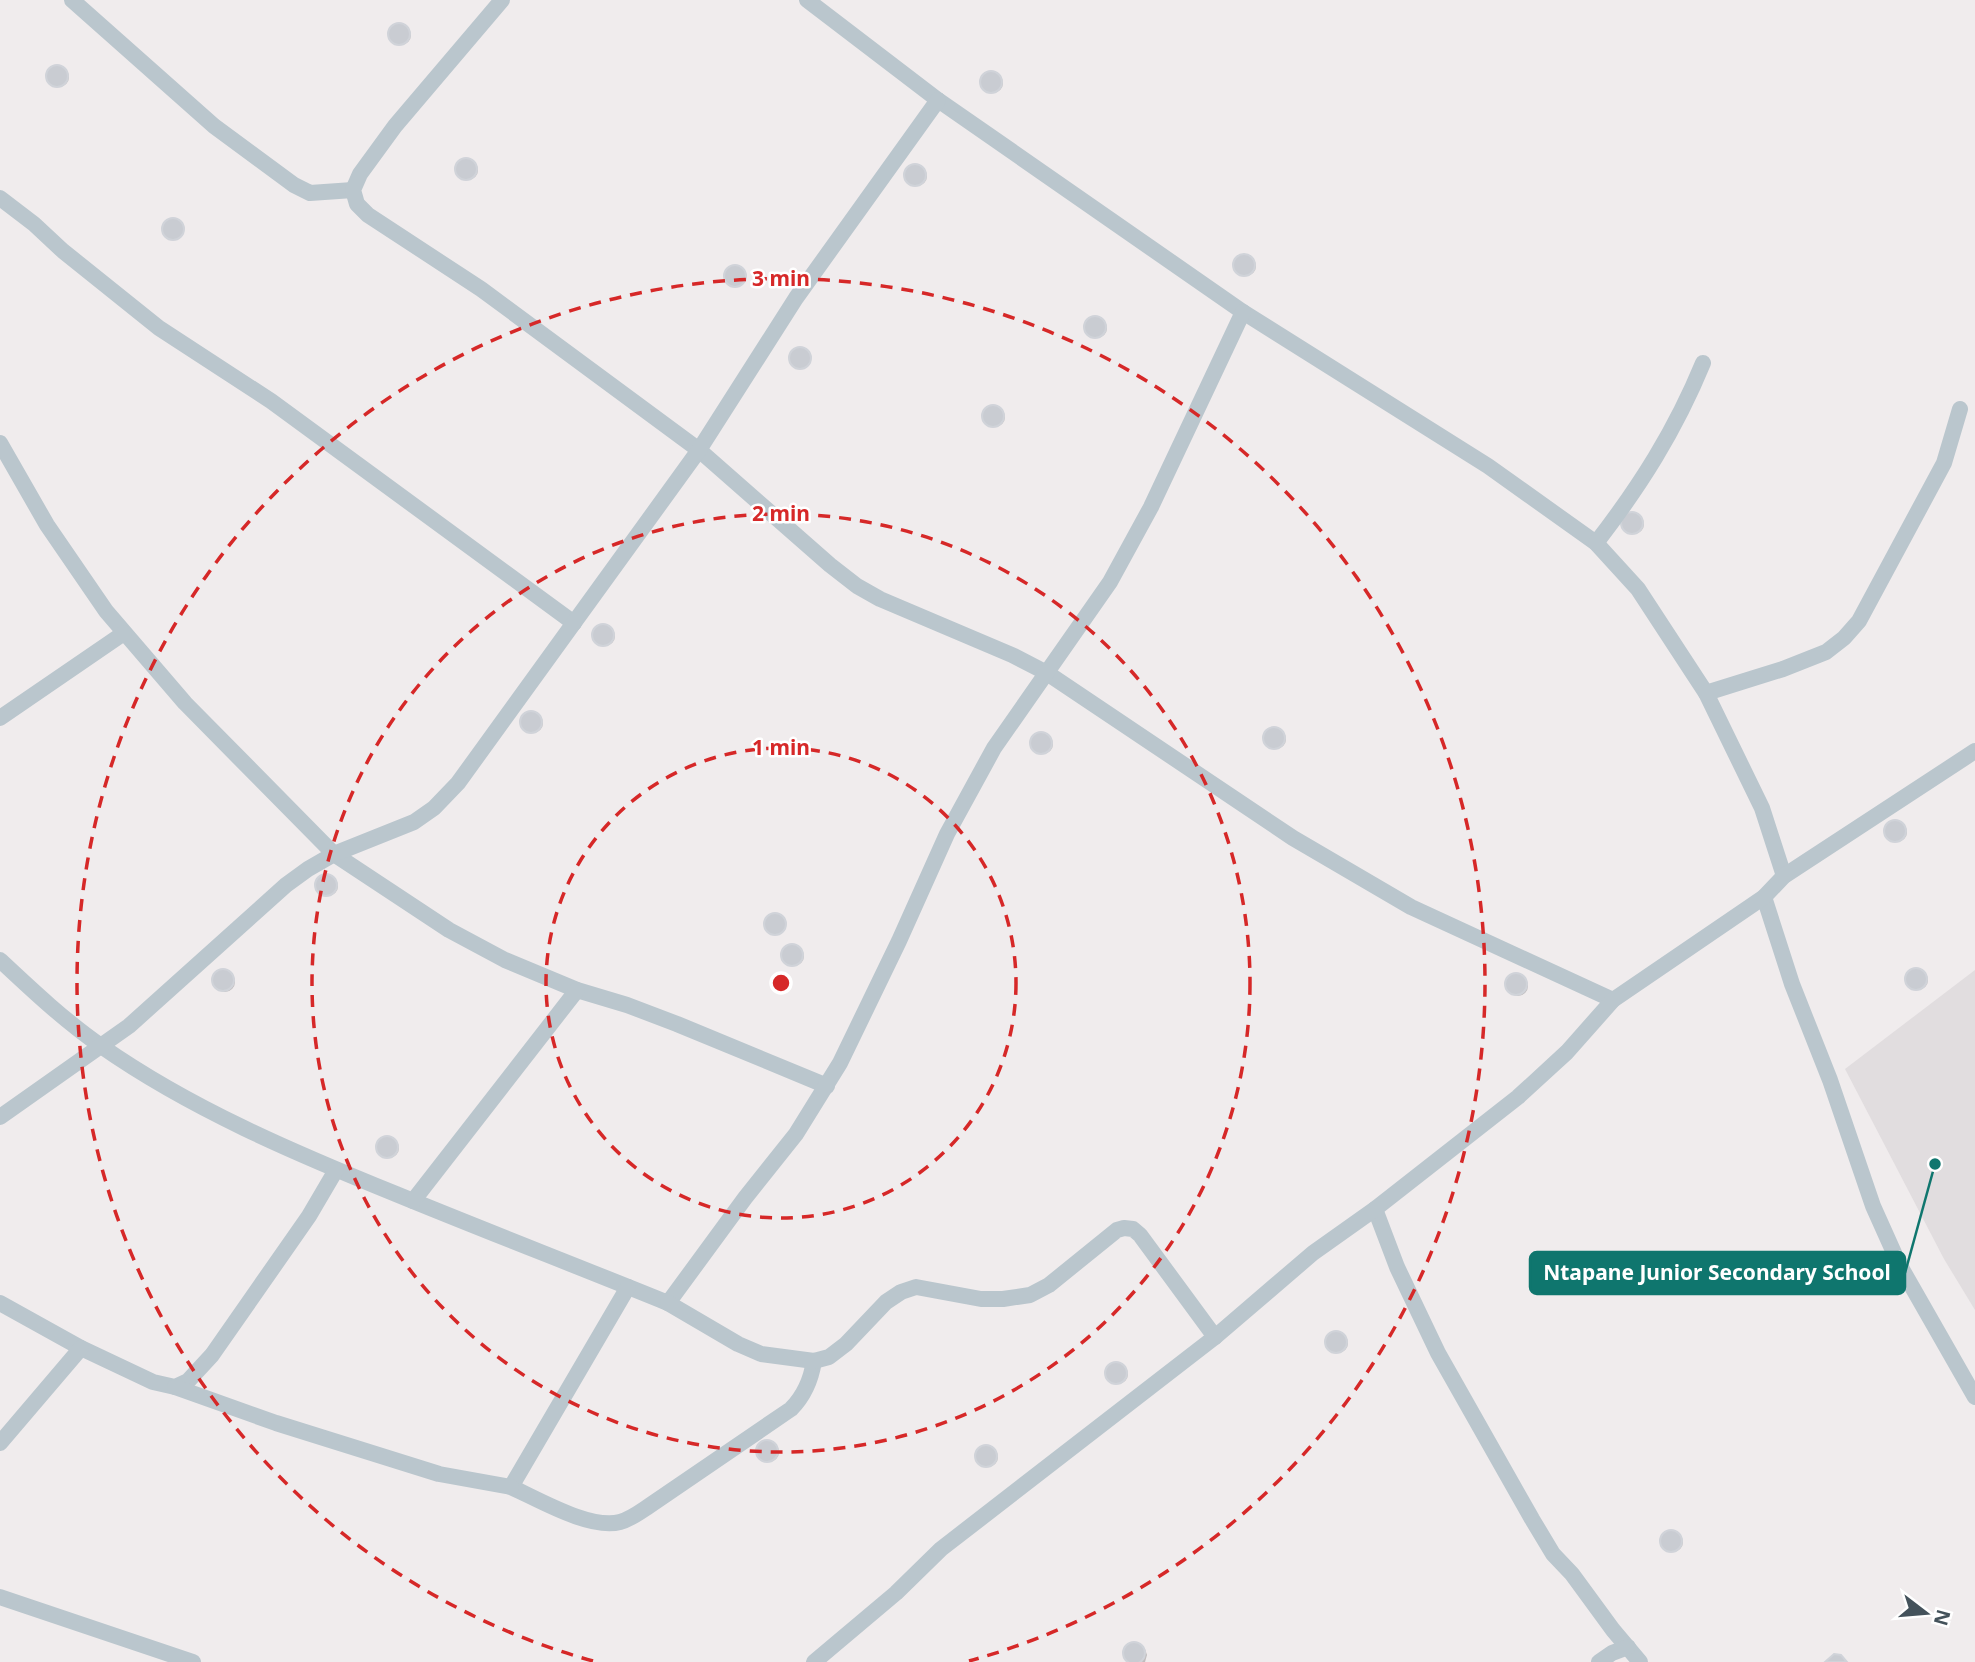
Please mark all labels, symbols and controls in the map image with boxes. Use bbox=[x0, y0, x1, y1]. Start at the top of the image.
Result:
text: 3 min bbox=[752, 264, 810, 292]
text: 2 min bbox=[752, 499, 810, 527]
text: 1 min bbox=[752, 733, 810, 761]
centre of rings bbox=[769, 971, 793, 995]
callout: Ntapane Junior Secondary School bbox=[1530, 1252, 1905, 1294]
text: Ntapane Junior Secondary School bbox=[1543, 1258, 1891, 1286]
north arrow bbox=[1891, 1578, 1961, 1648]
text: N bbox=[1928, 1607, 1957, 1629]

